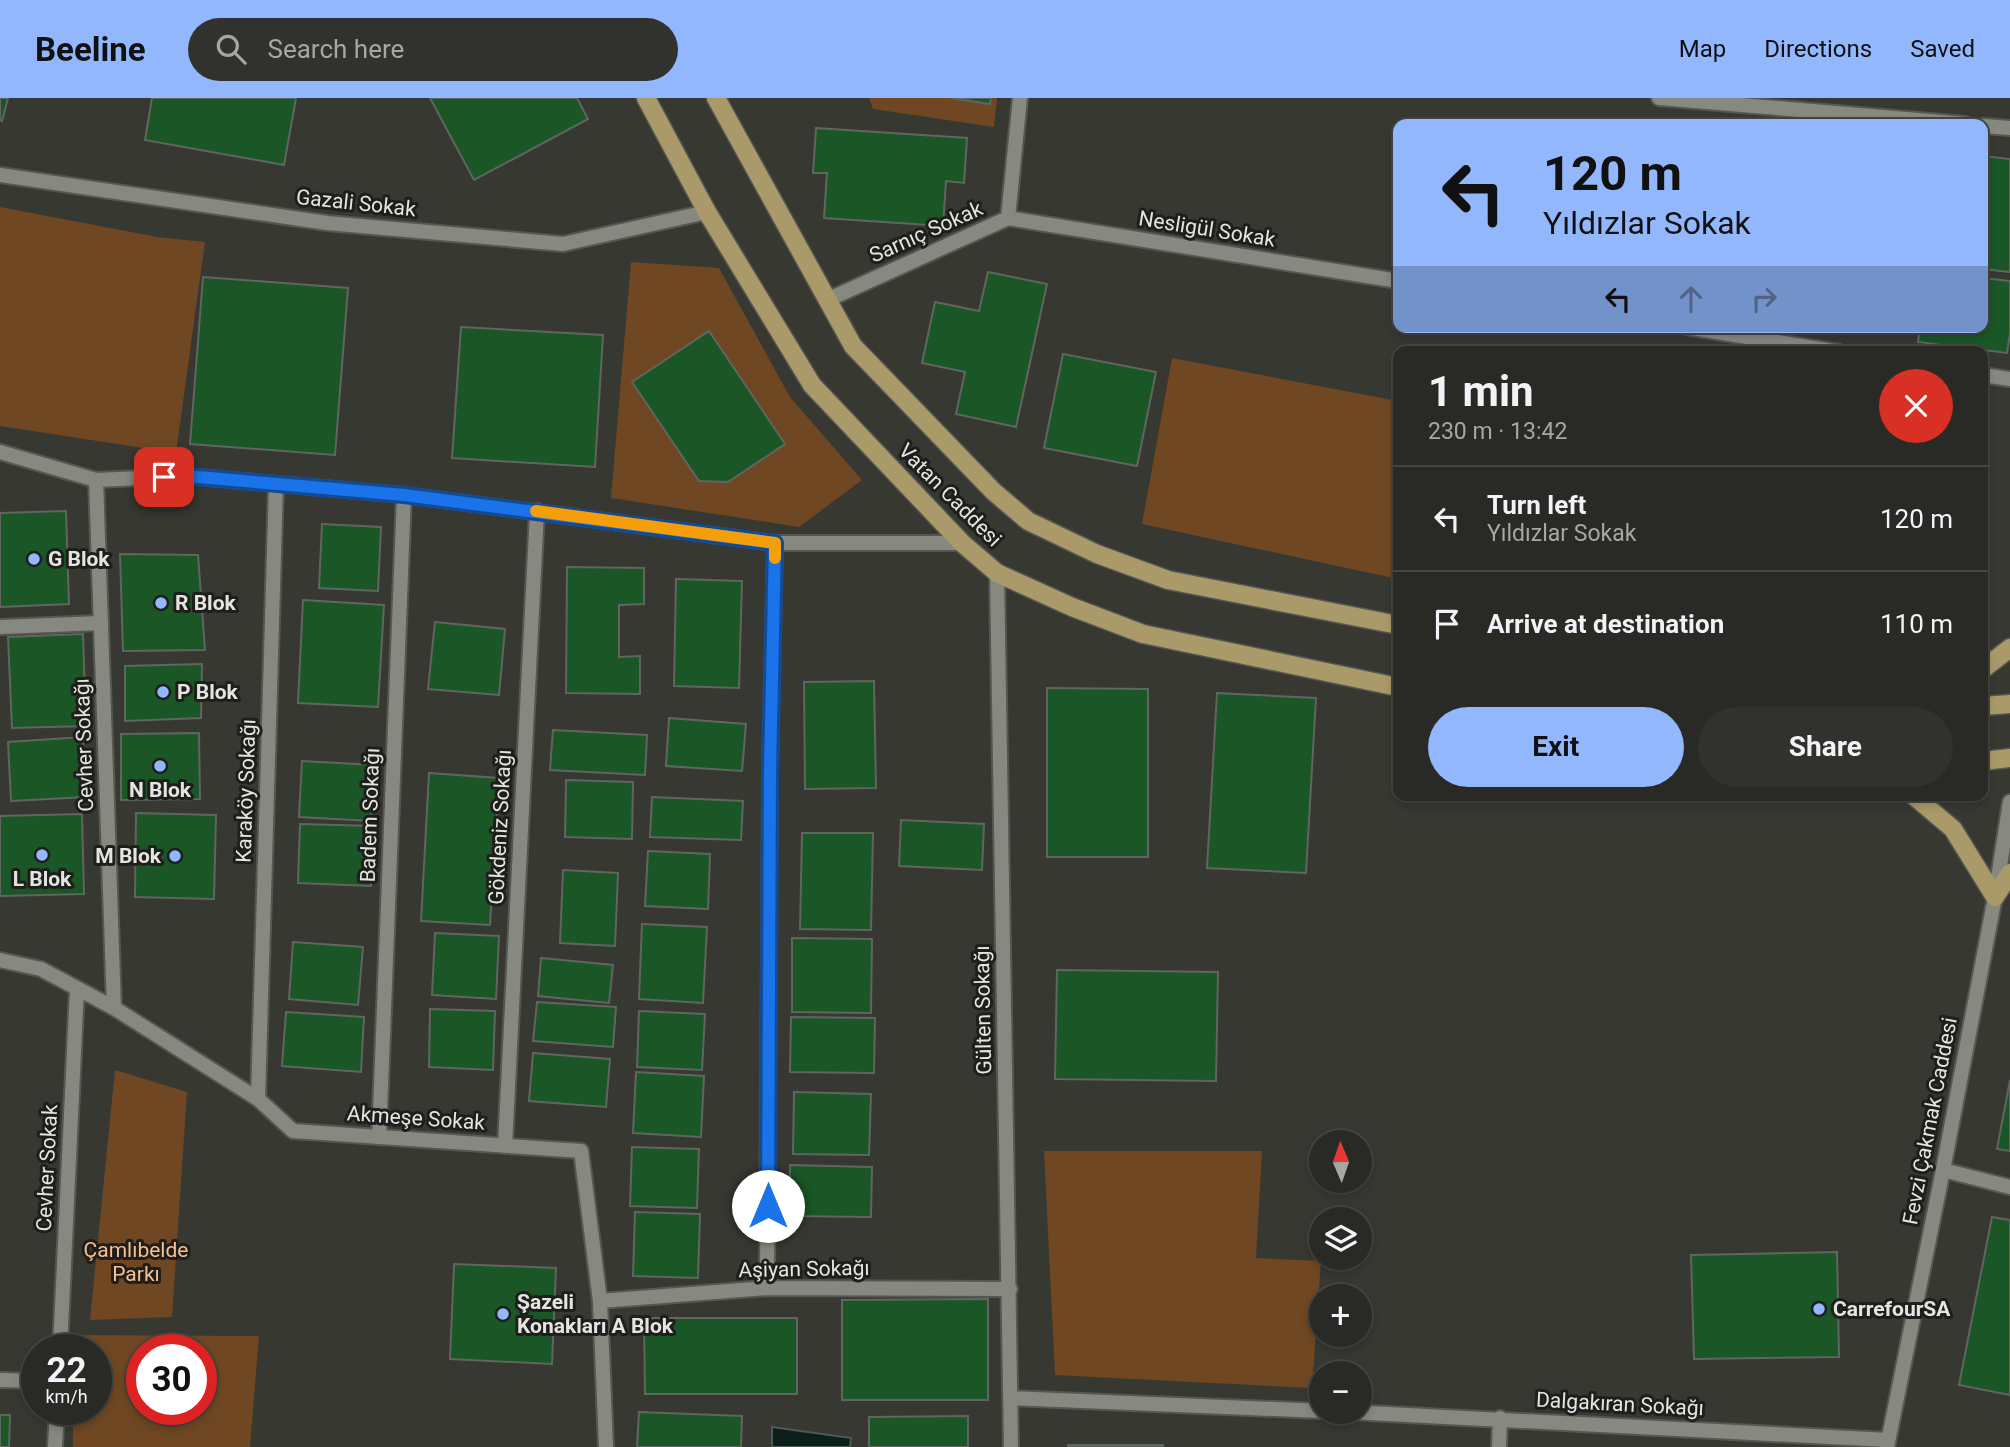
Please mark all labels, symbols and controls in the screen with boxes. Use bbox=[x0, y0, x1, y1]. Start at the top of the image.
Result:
search box bbox=[188, 18, 678, 81]
text: Beeline bbox=[35, 30, 146, 69]
icon: search bbox=[212, 30, 250, 68]
text: Search here bbox=[268, 34, 404, 64]
text: Map bbox=[1679, 35, 1726, 63]
text: Directions bbox=[1764, 35, 1872, 63]
text: Saved bbox=[1910, 35, 1975, 63]
text: 120 m bbox=[1543, 145, 1682, 202]
icon: left bbox=[1428, 147, 1519, 238]
street label: Gazali Sokak bbox=[295, 185, 417, 221]
street label: Sarnıç Sokak bbox=[866, 196, 987, 268]
text: Yıldızlar Sokak bbox=[1543, 204, 1751, 242]
street label: Nesligül Sokak bbox=[1137, 206, 1277, 252]
icon: left bbox=[1599, 280, 1637, 318]
icon: ahead bbox=[1672, 280, 1710, 318]
icon: right bbox=[1745, 280, 1783, 318]
text: 1 min bbox=[1428, 367, 1534, 416]
button: close bbox=[1879, 369, 1953, 443]
text: 230 m · 13:42 bbox=[1428, 418, 1567, 445]
street label: Vatan Caddesi bbox=[894, 439, 1006, 551]
pin bbox=[134, 447, 194, 507]
icon: arrive bbox=[145, 458, 183, 496]
text: Turn left bbox=[1487, 490, 1586, 520]
icon: left bbox=[1428, 500, 1466, 538]
text: 120 m bbox=[1880, 504, 1953, 534]
text: Yıldızlar Sokak bbox=[1487, 520, 1636, 547]
place label: G Blok bbox=[48, 547, 110, 571]
marker: G Blok bbox=[26, 551, 42, 567]
place label: R Blok bbox=[175, 591, 236, 615]
marker: R Blok bbox=[153, 595, 169, 611]
icon: arrive bbox=[1428, 605, 1466, 643]
text: Arrive at destination bbox=[1487, 609, 1724, 639]
text: 110 m bbox=[1880, 609, 1953, 639]
street label: Cevher Sokağı bbox=[70, 678, 98, 812]
place label: P Blok bbox=[177, 680, 239, 704]
marker: P Blok bbox=[155, 684, 171, 700]
button: Exit bbox=[1428, 707, 1684, 787]
button: Share bbox=[1698, 707, 1953, 787]
street label: Karaköy Sokağı bbox=[231, 719, 261, 863]
street label: Badem Sokağı bbox=[356, 747, 384, 883]
street label: Gökdeniz Sokağı bbox=[484, 749, 516, 905]
marker: N Blok bbox=[152, 758, 168, 774]
place label: N Blok bbox=[129, 778, 192, 802]
place label: M Blok bbox=[95, 844, 162, 868]
marker: L Blok bbox=[34, 847, 50, 863]
marker: M Blok bbox=[167, 848, 183, 864]
place label: L Blok bbox=[13, 867, 72, 891]
street label: Gülten Sokağı bbox=[970, 945, 996, 1075]
street label: Fevzi Çakmak Caddesi bbox=[1898, 1015, 1962, 1227]
street label: Akmeşe Sokak bbox=[346, 1101, 486, 1135]
street label: Cevher Sokak bbox=[32, 1104, 62, 1232]
north arrow bbox=[1309, 1130, 1372, 1194]
map controls bbox=[1309, 1130, 1372, 1424]
position arrow bbox=[731, 1169, 805, 1243]
button: layers bbox=[1309, 1207, 1372, 1270]
park label: Çamlıbelde Parkı bbox=[84, 1238, 188, 1286]
street label: Aşiyan Sokağı bbox=[738, 1256, 870, 1282]
button: + bbox=[1309, 1284, 1372, 1347]
place label: Şazeli Konakları A Blok bbox=[517, 1290, 674, 1338]
place label: CarrefourSA bbox=[1833, 1297, 1951, 1321]
marker: CarrefourSA bbox=[1811, 1301, 1827, 1317]
marker: Şazeli Konakları A Blok bbox=[495, 1306, 511, 1322]
speed limit sign: 30 bbox=[126, 1334, 217, 1425]
text: 22 bbox=[46, 1350, 87, 1391]
button: − bbox=[1309, 1361, 1372, 1424]
text: km/h bbox=[45, 1386, 88, 1407]
street label: Dalgakıran Sokağı bbox=[1536, 1388, 1704, 1420]

